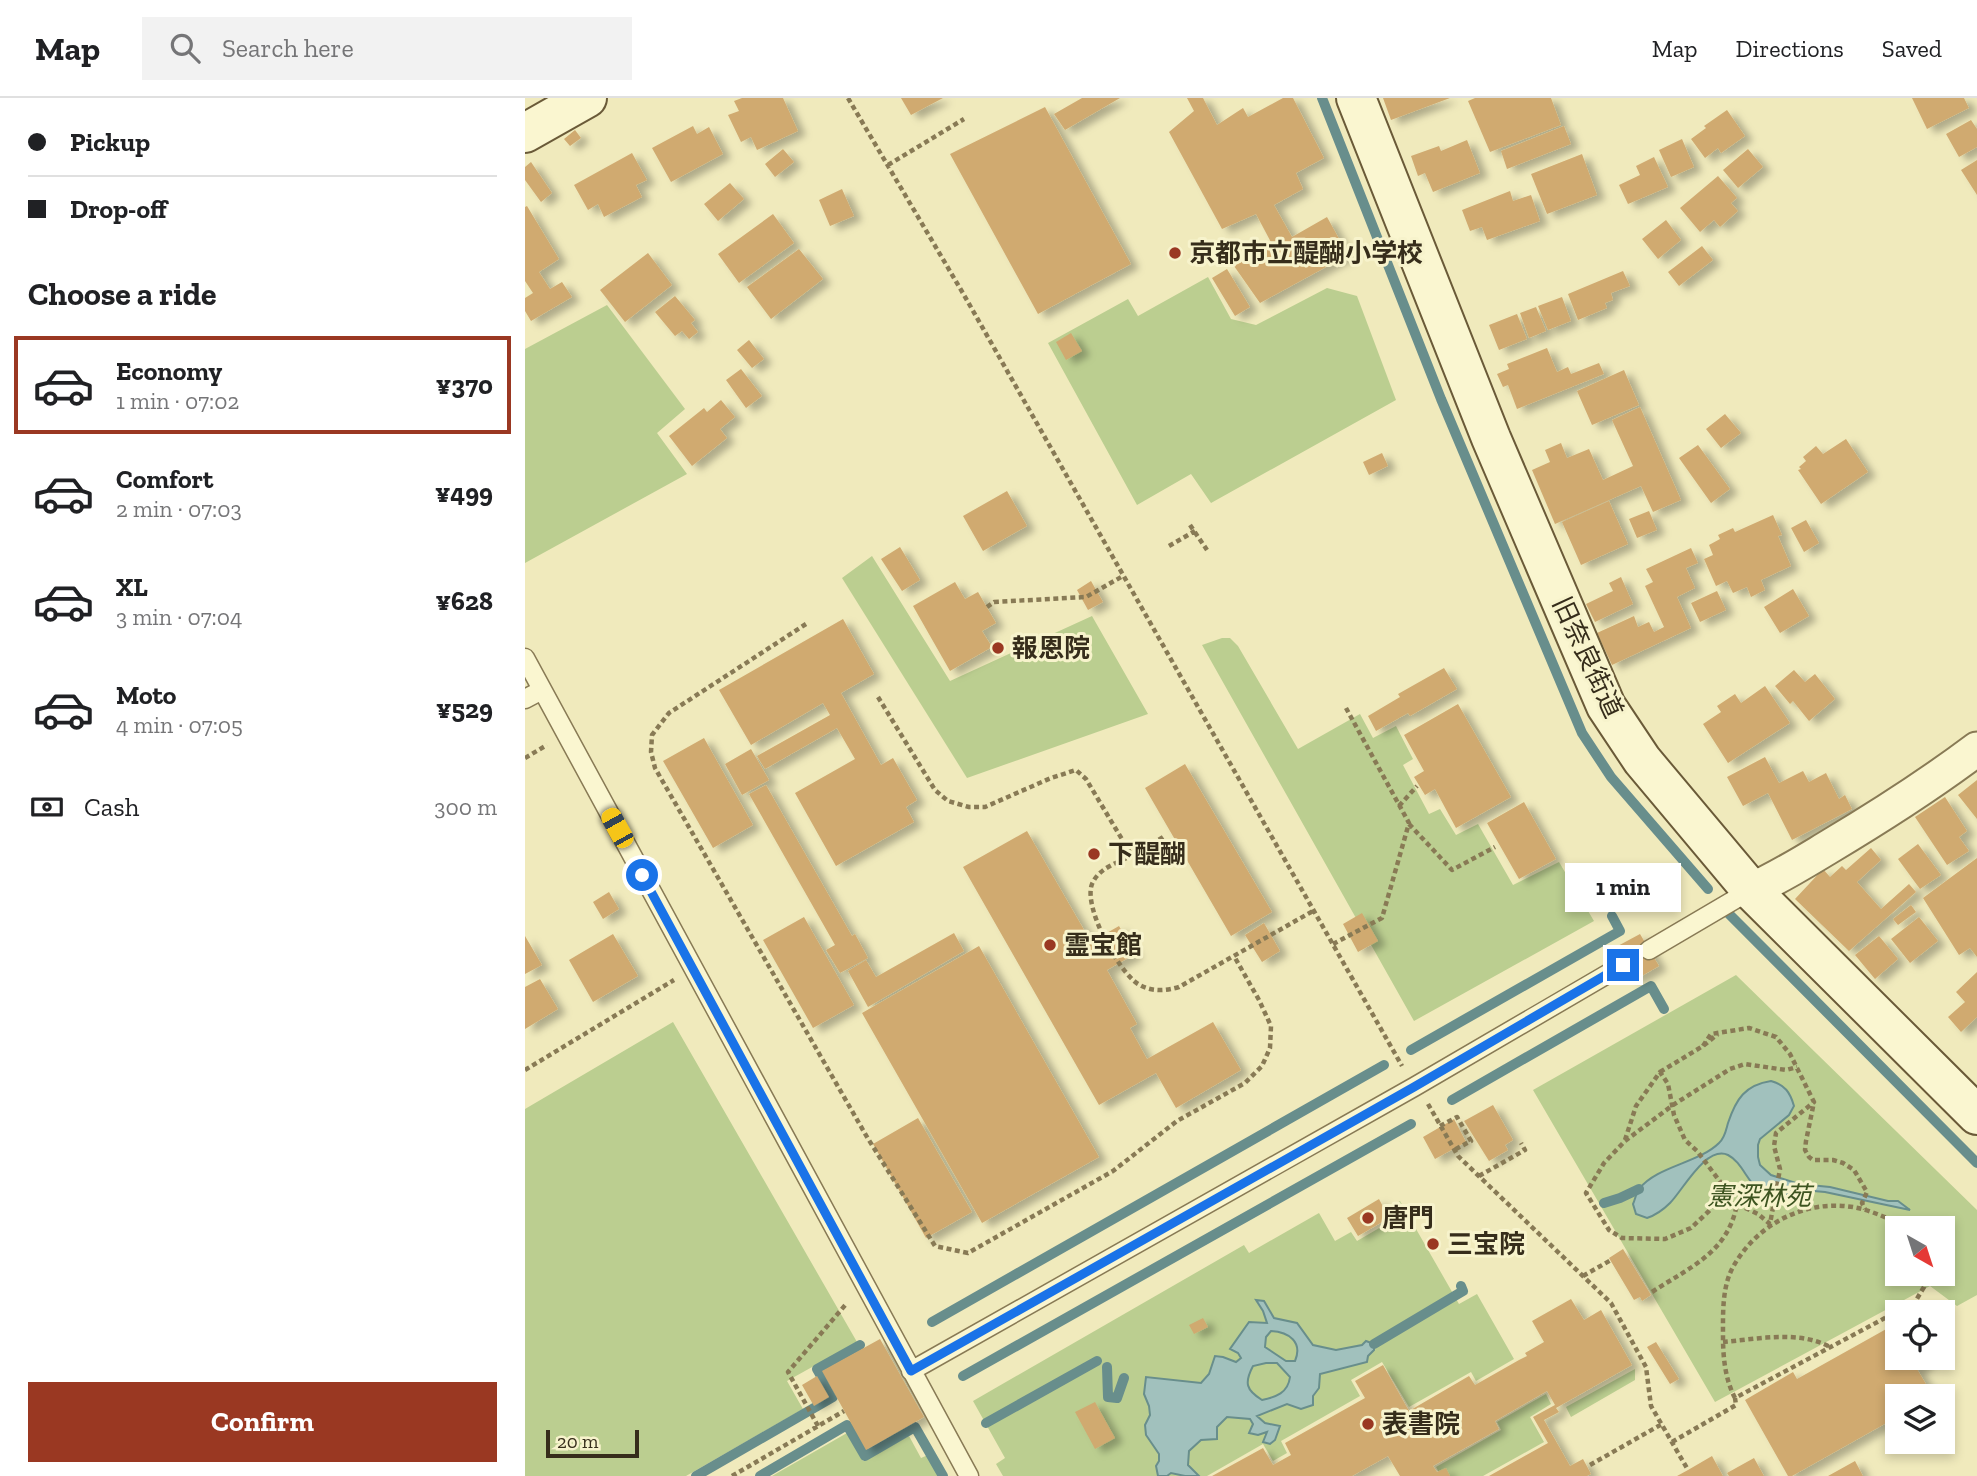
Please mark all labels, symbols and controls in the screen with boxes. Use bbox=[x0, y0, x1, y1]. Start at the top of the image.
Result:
search box bbox=[142, 17, 632, 80]
text: Map bbox=[35, 29, 100, 68]
icon: search bbox=[166, 29, 204, 67]
text: Search here bbox=[222, 32, 354, 64]
text: Map bbox=[1652, 34, 1698, 63]
text: Directions bbox=[1736, 34, 1844, 63]
text: Saved bbox=[1882, 34, 1942, 63]
text: Pickup bbox=[70, 126, 150, 158]
text: Drop-off bbox=[70, 193, 167, 225]
place label: 京都市立醍醐小学校 bbox=[1189, 237, 1423, 269]
marker: 京都市立醍醐小学校 bbox=[1167, 245, 1183, 261]
text: Choose a ride bbox=[28, 275, 216, 313]
icon: car bbox=[32, 354, 95, 417]
text: Economy bbox=[116, 355, 222, 387]
text: ¥370 bbox=[436, 369, 493, 401]
text: 1 min · 07:02 bbox=[116, 387, 239, 415]
icon: car bbox=[32, 462, 95, 525]
text: Comfort bbox=[116, 463, 213, 495]
text: ¥499 bbox=[435, 477, 493, 509]
text: 2 min · 07:03 bbox=[116, 495, 242, 523]
icon: car bbox=[32, 570, 95, 633]
text: XL bbox=[116, 571, 148, 603]
text: ¥628 bbox=[436, 585, 493, 617]
street label: 旧奈良街道 bbox=[1546, 591, 1630, 723]
text: 3 min · 07:04 bbox=[116, 603, 242, 631]
place label: 報恩院 bbox=[1012, 632, 1090, 664]
marker: 報恩院 bbox=[990, 640, 1006, 656]
icon: car bbox=[32, 678, 95, 741]
text: Moto bbox=[116, 679, 176, 711]
text: ¥529 bbox=[436, 693, 493, 725]
text: 4 min · 07:05 bbox=[116, 711, 243, 739]
icon: cash bbox=[28, 788, 66, 826]
text: Cash bbox=[84, 791, 139, 823]
text: 300 m bbox=[434, 793, 497, 821]
car bbox=[598, 805, 637, 851]
place label: 下醍醐 bbox=[1108, 838, 1186, 870]
marker: 下醍醐 bbox=[1086, 846, 1102, 862]
route start bbox=[626, 859, 658, 891]
callout: 1 min bbox=[1565, 864, 1681, 912]
text: 1 min bbox=[1596, 873, 1650, 901]
place label: 霊宝館 bbox=[1064, 929, 1142, 961]
marker: 霊宝館 bbox=[1042, 937, 1058, 953]
route end bbox=[1607, 949, 1639, 981]
park label: 憲深林苑 bbox=[1707, 1180, 1815, 1212]
place label: 唐門 bbox=[1382, 1202, 1434, 1234]
marker: 唐門 bbox=[1360, 1210, 1376, 1226]
north arrow bbox=[1885, 1216, 1955, 1286]
map controls bbox=[1885, 1216, 1955, 1454]
place label: 三宝院 bbox=[1447, 1228, 1525, 1260]
marker: 三宝院 bbox=[1425, 1236, 1441, 1252]
button: locate bbox=[1885, 1300, 1955, 1370]
button: Confirm bbox=[28, 1382, 497, 1462]
button: layers bbox=[1885, 1384, 1955, 1454]
place label: 表書院 bbox=[1382, 1408, 1460, 1440]
marker: 表書院 bbox=[1360, 1416, 1376, 1432]
scale bar bbox=[546, 1427, 639, 1459]
text: 20 m bbox=[557, 1430, 598, 1453]

